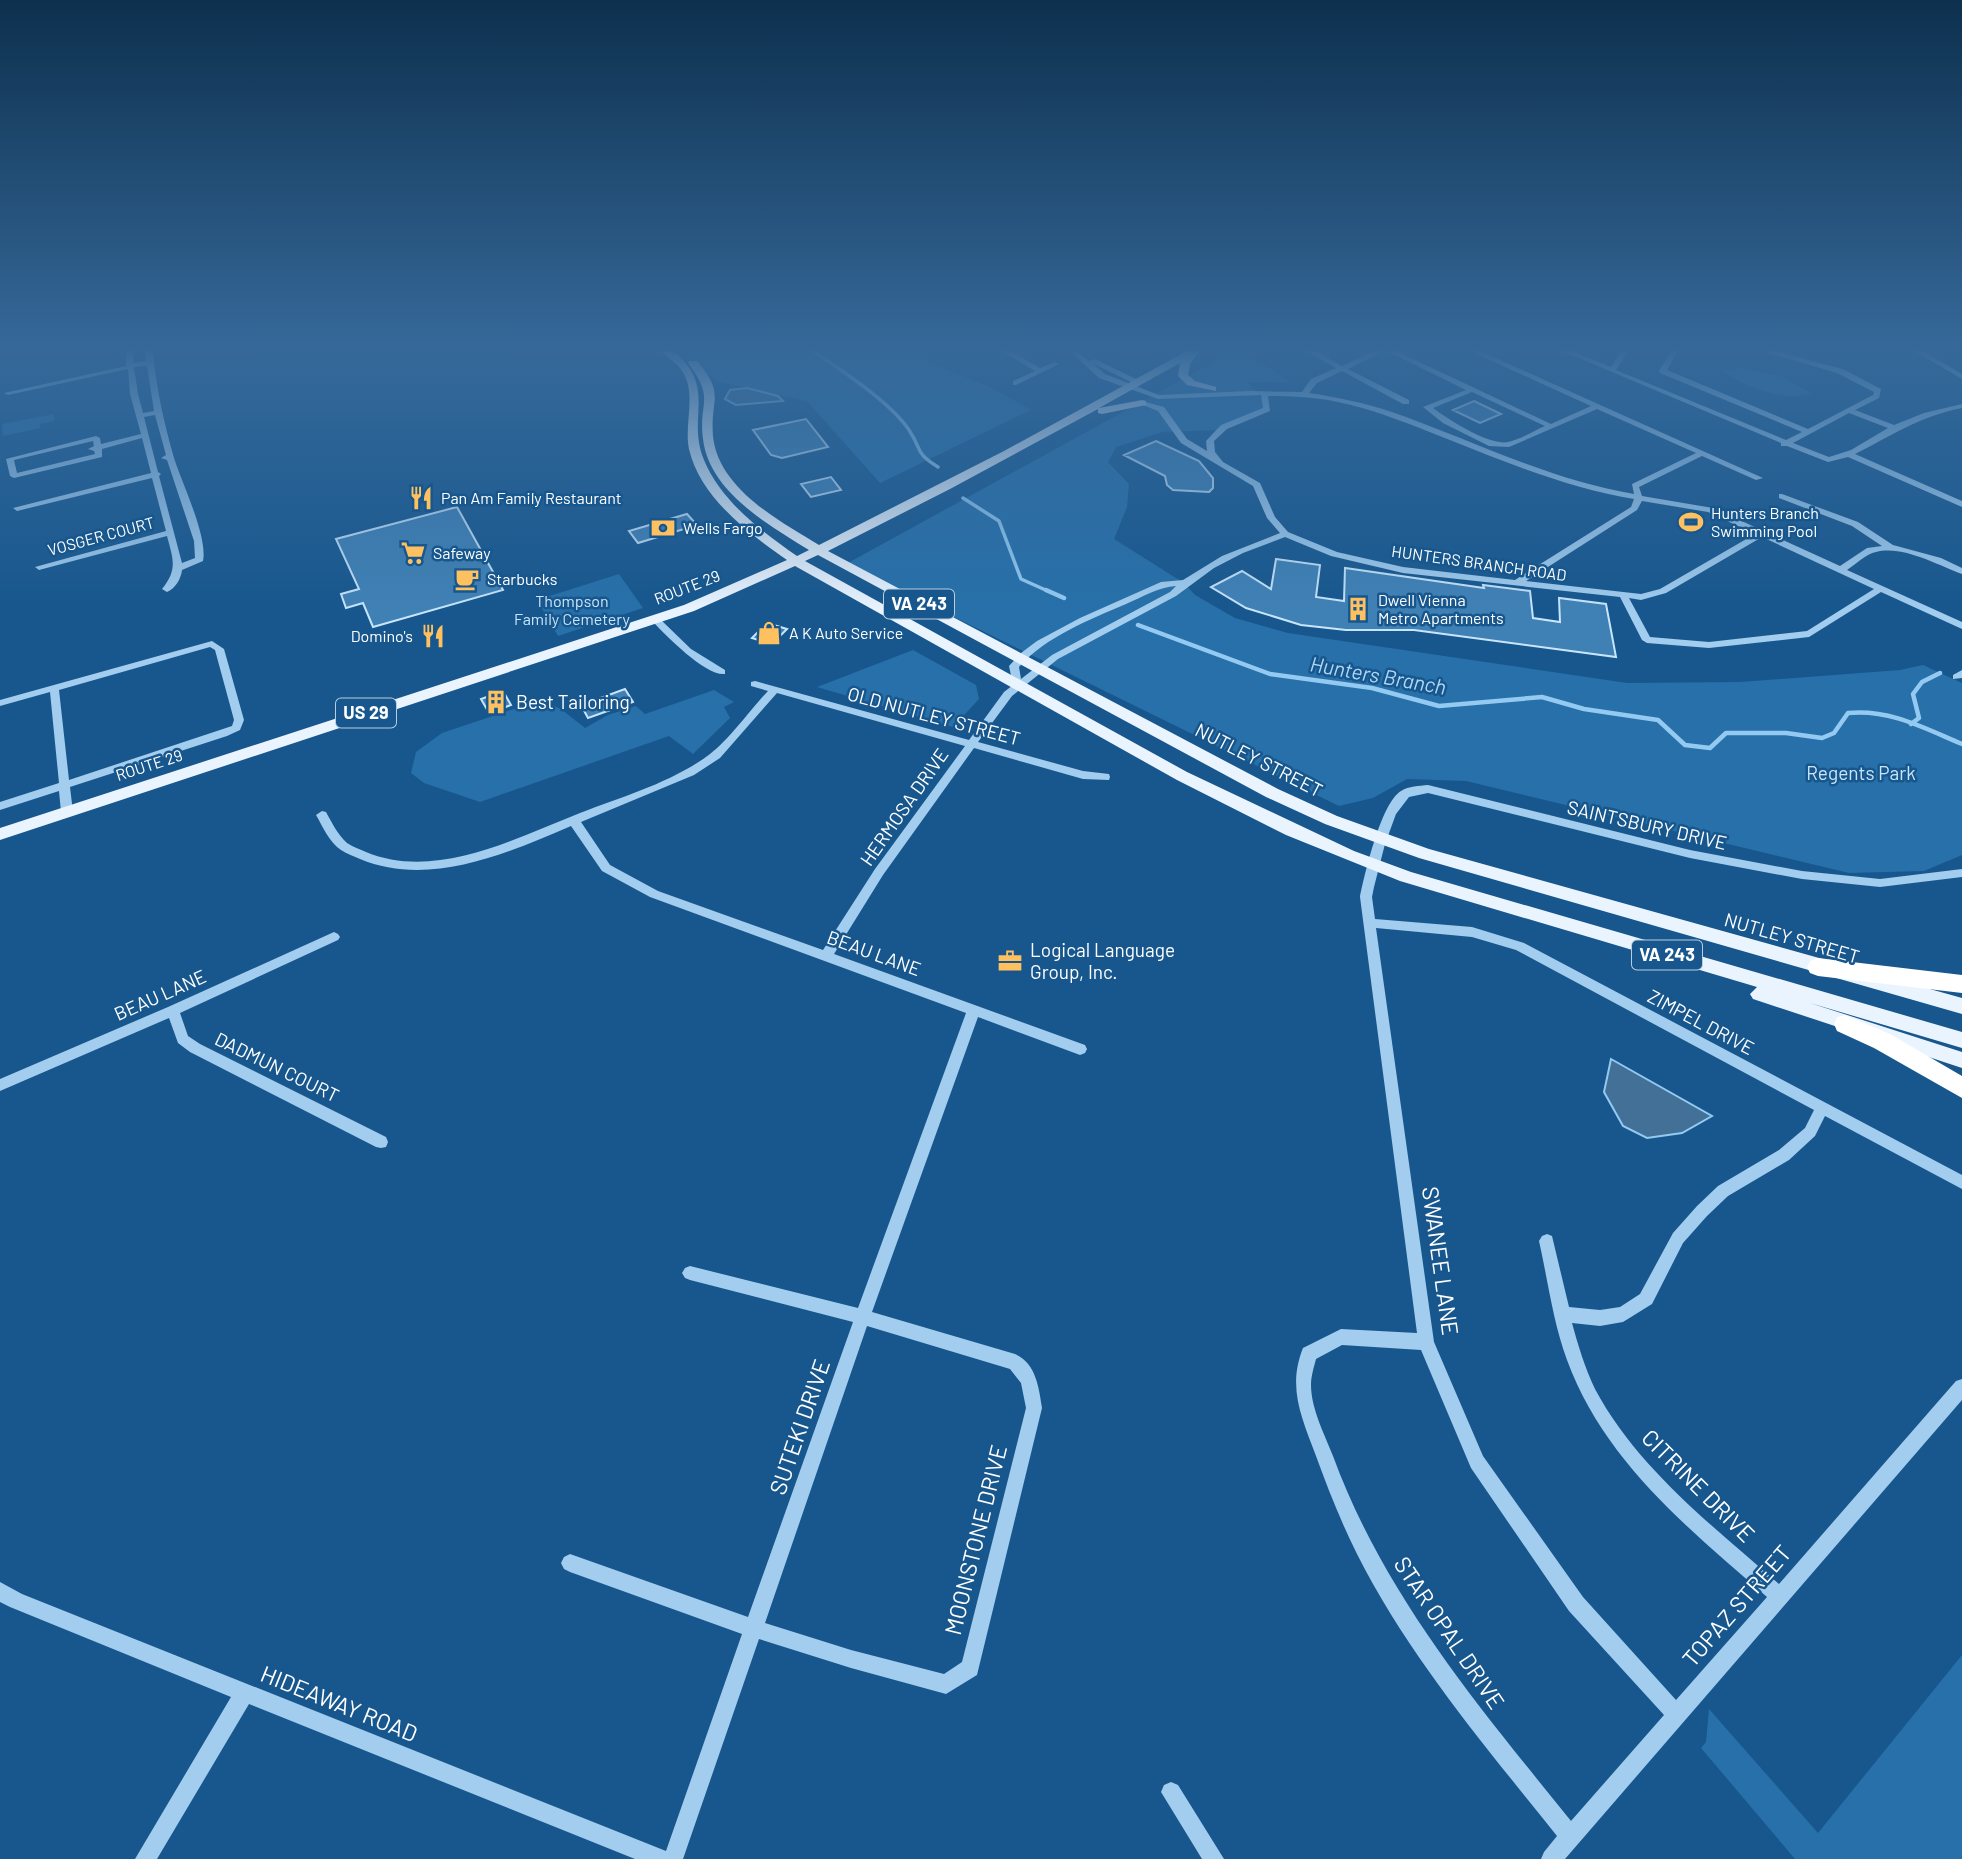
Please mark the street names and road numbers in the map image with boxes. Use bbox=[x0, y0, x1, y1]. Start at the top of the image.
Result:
street label: VOSGER COURT bbox=[45, 512, 156, 559]
street label: HUNTERS BRANCH ROAD bbox=[1390, 541, 1568, 584]
street label: ROUTE 29 bbox=[651, 565, 722, 608]
road number: VA 243 bbox=[884, 590, 954, 618]
street label: OLD NUTLEY STREET bbox=[845, 681, 1023, 750]
road number: US 29 bbox=[336, 698, 396, 728]
street label: NUTLEY STREET bbox=[1192, 718, 1327, 802]
street label: HERMOSA DRIVE bbox=[855, 744, 953, 870]
street label: ROUTE 29 bbox=[113, 745, 185, 784]
street label: SAINTSBURY DRIVE bbox=[1565, 795, 1729, 854]
street label: NUTLEY STREET bbox=[1722, 907, 1862, 968]
street label: BEAU LANE bbox=[824, 925, 924, 980]
road number: VA 243 bbox=[1632, 940, 1702, 970]
street label: BEAU LANE bbox=[110, 964, 209, 1025]
street label: ZIMPEL DRIVE bbox=[1644, 984, 1758, 1059]
street label: DADMUN COURT bbox=[211, 1027, 343, 1107]
street label: SWANEE LANE bbox=[1417, 1185, 1465, 1337]
street label: SUTEKI DRIVE bbox=[763, 1355, 835, 1498]
street label: CITRINE DRIVE bbox=[1636, 1423, 1761, 1548]
street label: MOONSTONE DRIVE bbox=[938, 1442, 1012, 1638]
street label: TOPAZ STREET bbox=[1676, 1539, 1797, 1672]
street label: STAR OPAL DRIVE bbox=[1389, 1551, 1511, 1714]
street label: HIDEAWAY ROAD bbox=[257, 1659, 422, 1747]

